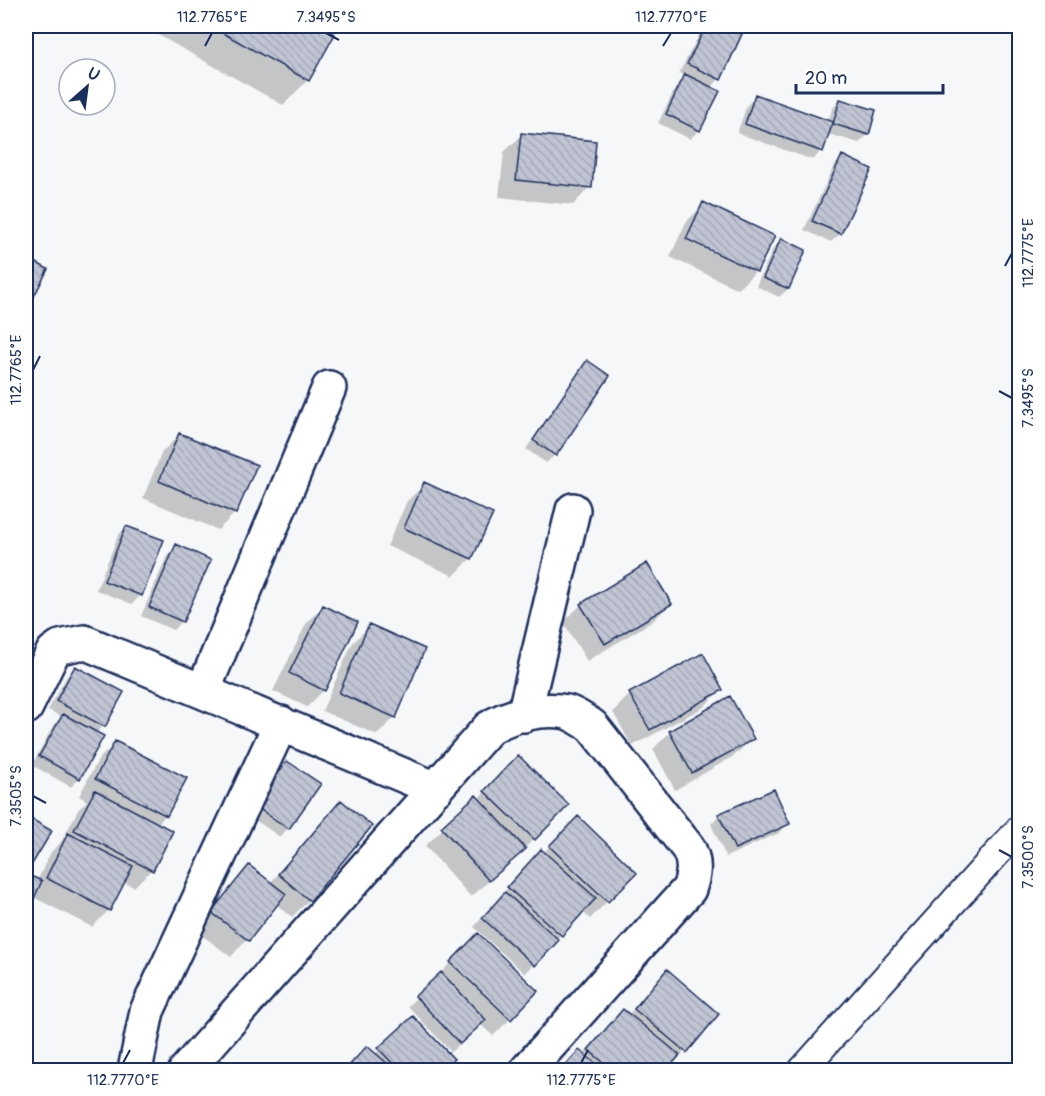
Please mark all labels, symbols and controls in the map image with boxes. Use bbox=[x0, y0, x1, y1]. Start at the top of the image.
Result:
text: 112.7765°E bbox=[177, 8, 247, 27]
text: 7.3495°S bbox=[296, 8, 356, 27]
text: 112.7770°E bbox=[635, 8, 707, 27]
north arrow bbox=[57, 57, 117, 117]
scale bar bbox=[796, 57, 943, 95]
text: U bbox=[84, 63, 103, 86]
text: 20 m bbox=[805, 67, 847, 90]
text: 112.7775°E bbox=[1019, 218, 1038, 288]
text: 112.7765°E bbox=[7, 335, 26, 405]
text: 7.3495°S bbox=[1019, 368, 1038, 428]
text: 7.3505°S bbox=[7, 765, 26, 827]
text: 7.3500°S bbox=[1019, 825, 1038, 889]
text: 112.7770°E bbox=[87, 1071, 159, 1090]
text: 112.7775°E bbox=[546, 1071, 616, 1090]

